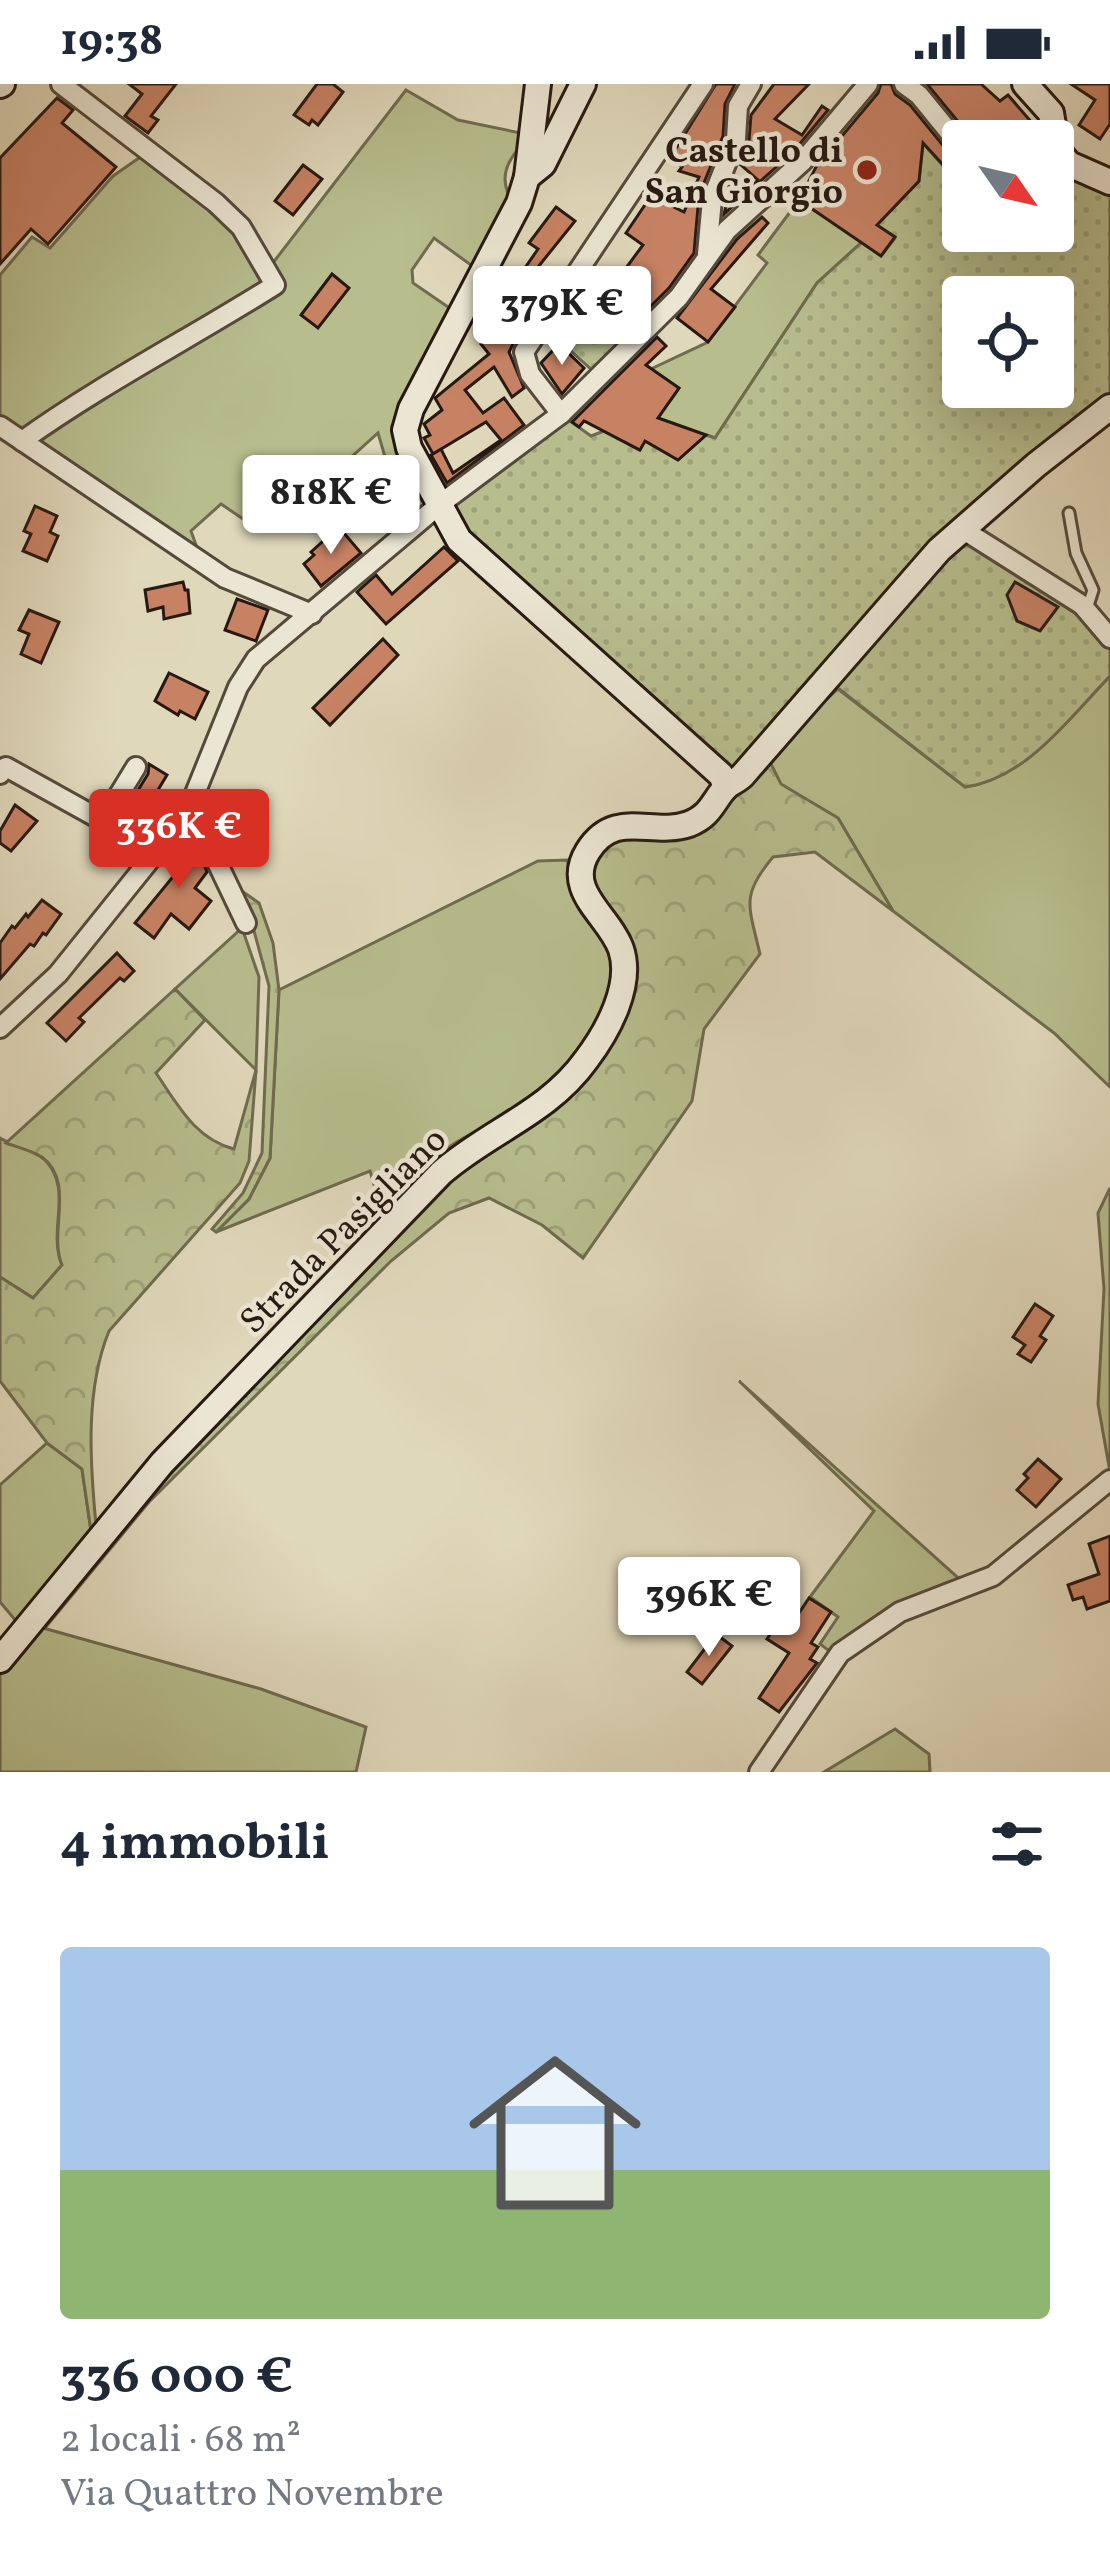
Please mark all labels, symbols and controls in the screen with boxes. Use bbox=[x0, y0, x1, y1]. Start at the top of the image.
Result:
text: 19:38 bbox=[60, 11, 163, 74]
north arrow bbox=[942, 120, 1074, 252]
map controls bbox=[942, 120, 1074, 408]
place label: Castello di San Giorgio bbox=[644, 128, 843, 219]
marker: Castello di San Giorgio bbox=[854, 157, 880, 183]
pin: 379K € bbox=[464, 266, 660, 368]
button: locate bbox=[942, 276, 1074, 408]
text: 379K € bbox=[500, 278, 624, 332]
pin: 818K € bbox=[233, 455, 429, 557]
text: 818K € bbox=[270, 467, 392, 521]
pin: 336K € bbox=[81, 789, 277, 891]
text: 336K € bbox=[116, 801, 242, 855]
street label: Strada Pasigliano bbox=[230, 1117, 460, 1347]
pin: 396K € bbox=[611, 1557, 807, 1659]
text: 396K € bbox=[645, 1569, 773, 1623]
text: 4 immobili bbox=[60, 1809, 330, 1880]
icon: filters bbox=[984, 1811, 1050, 1877]
icon: home bbox=[447, 2025, 663, 2241]
text: 336 000 € bbox=[60, 2343, 293, 2414]
text: 2 locali · 68 m² bbox=[60, 2414, 301, 2468]
text: Via Quattro Novembre bbox=[60, 2468, 444, 2522]

